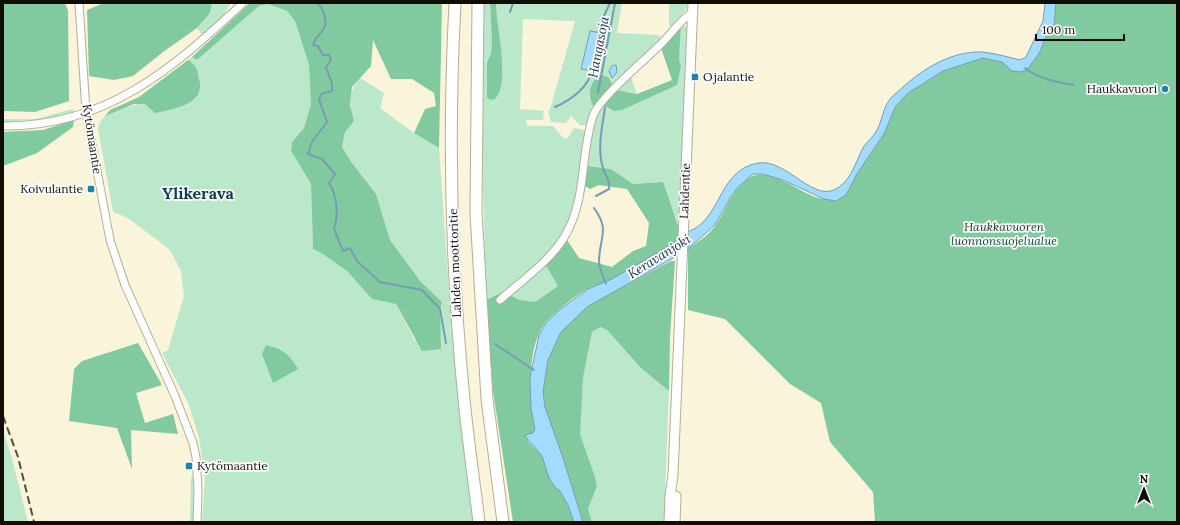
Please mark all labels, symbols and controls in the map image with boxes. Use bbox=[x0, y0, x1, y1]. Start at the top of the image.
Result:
water label: Hangasoja bbox=[584, 14, 613, 79]
scale bar bbox=[1036, 16, 1124, 42]
text: 100 m bbox=[1042, 22, 1075, 37]
place label: Ojalantie bbox=[703, 69, 755, 84]
marker: Ojalantie bbox=[690, 72, 700, 82]
place label: Haukkavuori bbox=[1087, 81, 1157, 96]
marker: Haukkavuori bbox=[1160, 84, 1170, 94]
street label: Kytömaantie bbox=[80, 103, 106, 176]
street label: Lahdentie bbox=[676, 162, 693, 219]
place label: Koivulantie bbox=[20, 181, 83, 196]
district label: Ylikerava bbox=[162, 183, 234, 203]
marker: Koivulantie bbox=[86, 184, 96, 194]
street label: Lahden moottoritie bbox=[445, 208, 464, 318]
park label: Haukkavuoren luonnonsuojelualue bbox=[951, 219, 1057, 248]
water label: Keravanjoki bbox=[625, 230, 694, 282]
place label: Kytömaantie bbox=[197, 458, 268, 473]
marker: Kytömaantie bbox=[184, 461, 194, 471]
north arrow bbox=[1124, 469, 1164, 509]
text: N bbox=[1140, 472, 1149, 486]

